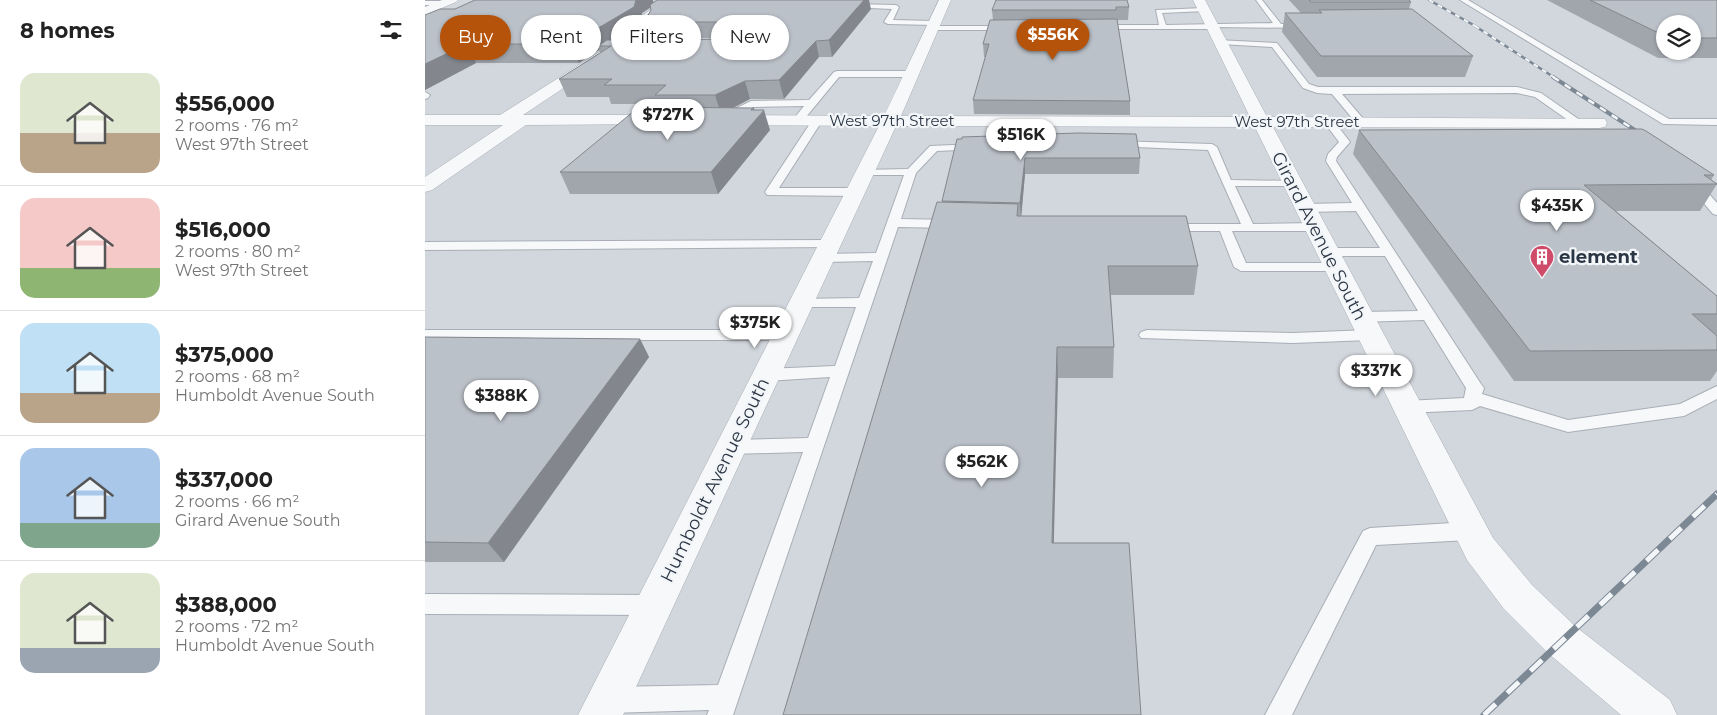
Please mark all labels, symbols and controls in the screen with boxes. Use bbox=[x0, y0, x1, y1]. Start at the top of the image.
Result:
chip: Buy bbox=[440, 15, 511, 60]
chip: Rent bbox=[521, 15, 601, 60]
chip: Filters bbox=[611, 15, 701, 60]
chip: New bbox=[711, 15, 789, 60]
map controls bbox=[1656, 15, 1701, 60]
button: layers bbox=[1656, 15, 1701, 60]
icon: filters bbox=[377, 16, 405, 44]
text: 8 homes bbox=[20, 18, 115, 43]
pin: $556K bbox=[1018, 18, 1088, 61]
text: $556K bbox=[1027, 25, 1079, 44]
text: $556,000 bbox=[175, 91, 275, 116]
icon: home bbox=[60, 93, 120, 153]
pin: $727K bbox=[633, 98, 703, 141]
text: $727K bbox=[642, 105, 694, 124]
street label: West 97th Street bbox=[829, 111, 955, 130]
street label: West 97th Street bbox=[1234, 112, 1360, 131]
text: 2 rooms · 76 m² bbox=[175, 116, 299, 135]
pin: $516K bbox=[986, 119, 1056, 161]
text: $516K bbox=[997, 125, 1045, 144]
text: West 97th Street bbox=[175, 135, 309, 154]
street label: Girard Avenue South bbox=[1267, 148, 1371, 324]
pin: $435K bbox=[1522, 190, 1592, 232]
text: $435K bbox=[1531, 196, 1583, 215]
text: $516,000 bbox=[175, 217, 271, 242]
icon: home bbox=[60, 218, 120, 278]
text: 2 rooms · 80 m² bbox=[175, 242, 301, 261]
building icon: element bbox=[1529, 244, 1555, 278]
place label: element bbox=[1559, 246, 1638, 268]
text: West 97th Street bbox=[175, 261, 309, 280]
pin: $375K bbox=[720, 306, 790, 349]
text: $375K bbox=[730, 313, 780, 332]
text: $375,000 bbox=[175, 342, 274, 367]
icon: home bbox=[60, 343, 120, 403]
pin: $337K bbox=[1341, 354, 1411, 397]
text: $337K bbox=[1351, 361, 1401, 380]
text: 2 rooms · 68 m² bbox=[175, 367, 300, 386]
street label: Humboldt Avenue South bbox=[656, 374, 774, 586]
pin: $388K bbox=[466, 380, 536, 422]
text: Humboldt Avenue South bbox=[175, 386, 375, 405]
text: $388K bbox=[475, 386, 527, 405]
pin: $562K bbox=[947, 446, 1017, 488]
text: $562K bbox=[956, 452, 1008, 471]
text: $337,000 bbox=[175, 467, 273, 492]
icon: home bbox=[60, 468, 120, 528]
text: 2 rooms · 66 m² bbox=[175, 492, 299, 511]
text: Girard Avenue South bbox=[175, 511, 341, 530]
text: $388,000 bbox=[175, 592, 277, 617]
icon: home bbox=[60, 593, 120, 653]
text: 2 rooms · 72 m² bbox=[175, 617, 298, 636]
text: Humboldt Avenue South bbox=[175, 636, 375, 655]

